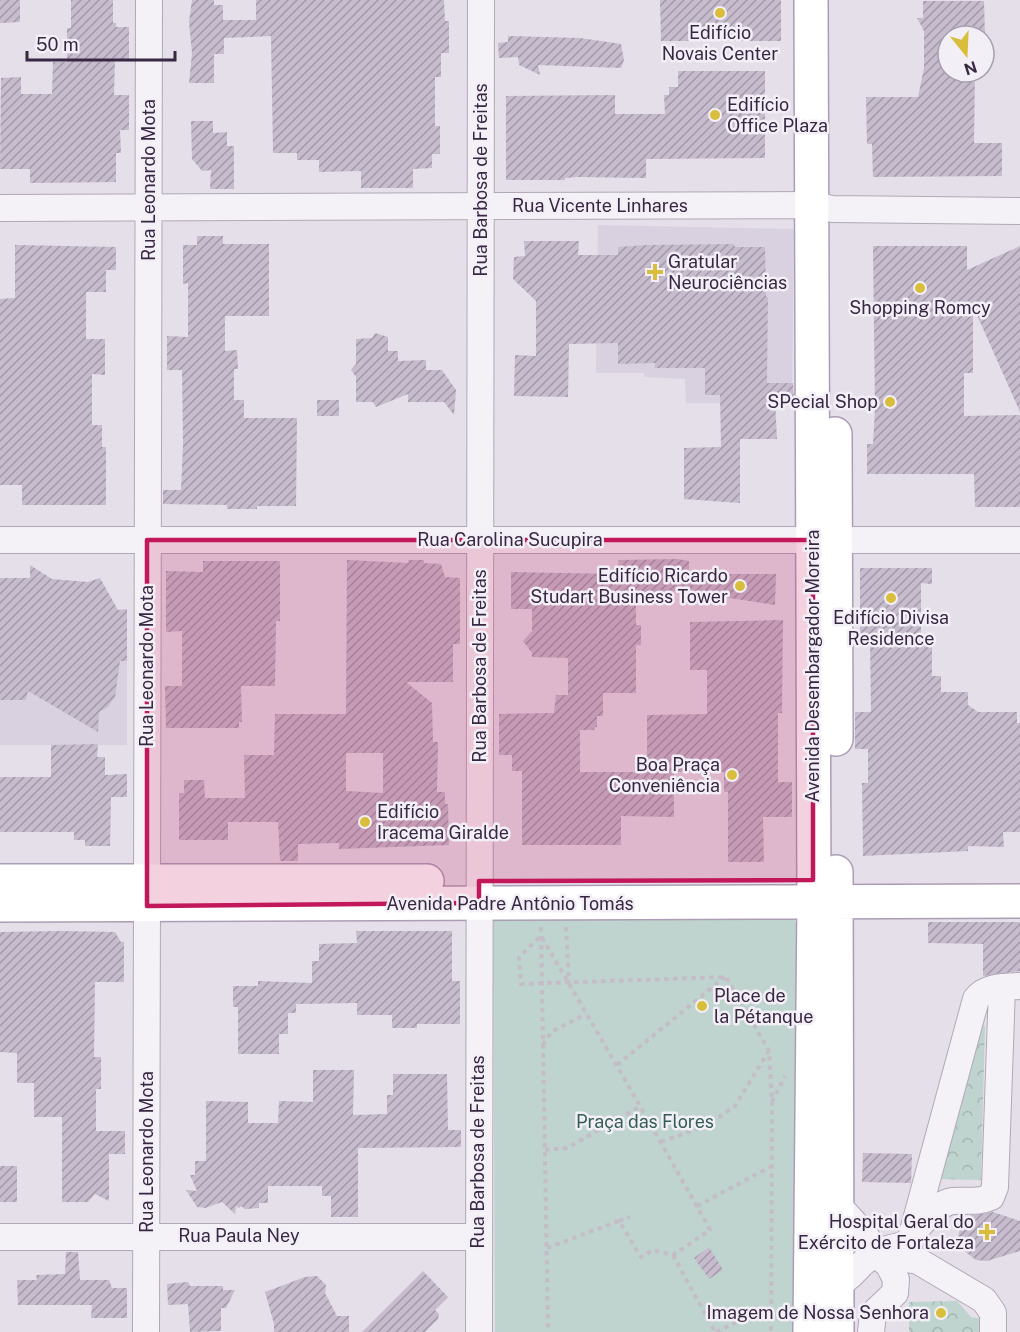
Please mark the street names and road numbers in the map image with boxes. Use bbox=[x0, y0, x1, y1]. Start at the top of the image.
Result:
street label: Rua Barbosa de Freitas bbox=[470, 83, 491, 277]
street label: Rua Leonardo Mota bbox=[138, 99, 159, 261]
street label: Rua Vicente Linhares bbox=[512, 195, 688, 216]
street label: Rua Carolina Sucupira bbox=[417, 529, 603, 550]
street label: Avenida Desembargador Moreira bbox=[802, 529, 823, 803]
street label: Rua Barbosa de Freitas bbox=[469, 569, 490, 763]
street label: Rua Leonardo Mota bbox=[136, 585, 157, 747]
street label: Avenida Padre Antônio Tomás bbox=[386, 893, 634, 914]
street label: Rua Barbosa de Freitas bbox=[467, 1055, 488, 1249]
street label: Rua Leonardo Mota bbox=[136, 1071, 157, 1233]
street label: Rua Paula Ney bbox=[178, 1225, 300, 1246]

